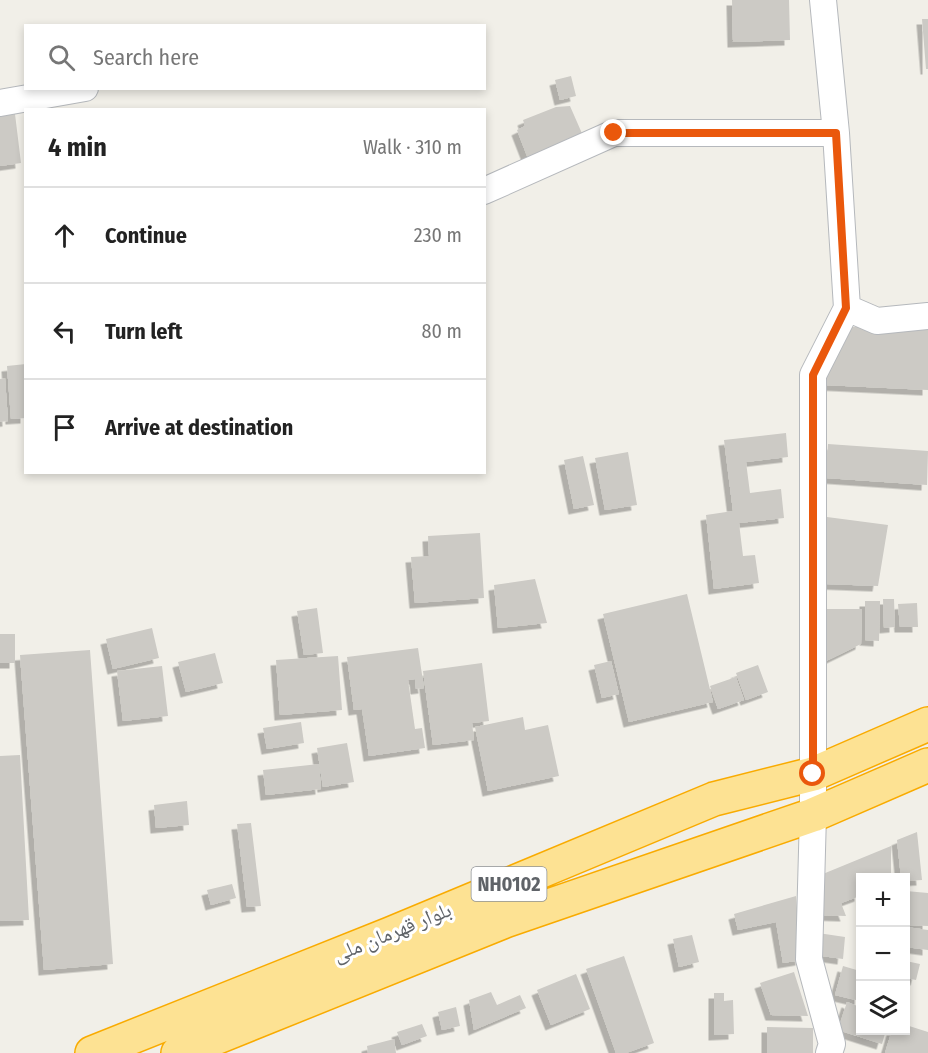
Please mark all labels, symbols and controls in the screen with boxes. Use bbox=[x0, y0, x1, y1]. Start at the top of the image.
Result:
search box bbox=[24, 24, 486, 90]
icon: search bbox=[45, 41, 78, 74]
text: Search here bbox=[93, 44, 199, 71]
route end bbox=[600, 119, 626, 145]
text: 4 min bbox=[48, 132, 107, 163]
text: Walk · 310 m bbox=[363, 135, 462, 159]
icon: ahead bbox=[48, 219, 81, 252]
text: Continue bbox=[105, 222, 187, 249]
text: 230 m bbox=[414, 223, 462, 247]
icon: left bbox=[48, 315, 81, 348]
text: Turn left bbox=[105, 318, 183, 345]
text: 80 m bbox=[422, 319, 462, 343]
icon: arrive bbox=[48, 411, 81, 444]
text: Arrive at destination bbox=[105, 414, 293, 441]
route start bbox=[799, 760, 825, 786]
road number: NH0102 bbox=[472, 867, 546, 901]
map controls bbox=[856, 873, 910, 1035]
button: + bbox=[856, 873, 910, 927]
street label: بلوار قهرمان ملی bbox=[329, 896, 455, 968]
button: − bbox=[856, 927, 910, 981]
button: layers bbox=[856, 981, 910, 1035]

